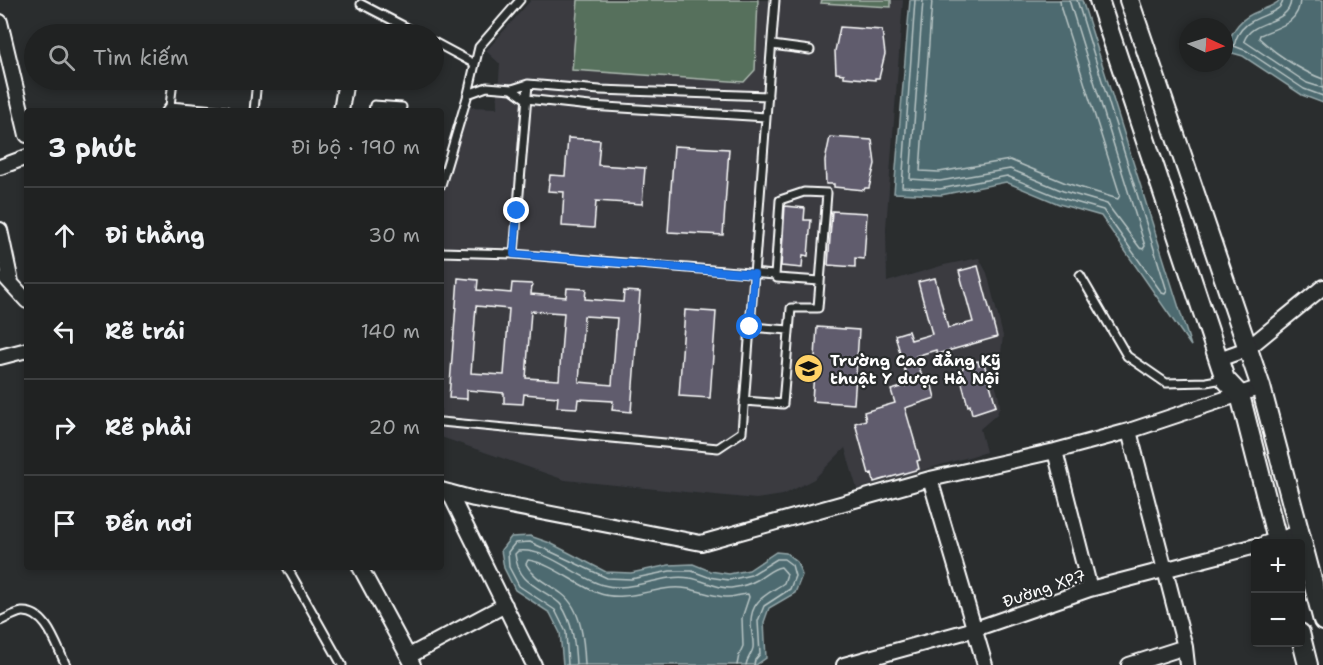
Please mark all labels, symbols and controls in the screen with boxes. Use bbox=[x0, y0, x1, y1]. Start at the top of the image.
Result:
north arrow bbox=[1179, 18, 1233, 72]
search box bbox=[24, 24, 444, 90]
icon: search bbox=[45, 41, 78, 74]
text: Tìm kiếm bbox=[93, 43, 189, 72]
text: 3 phút bbox=[48, 130, 137, 165]
text: Đi bộ · 190 m bbox=[292, 134, 420, 160]
route end bbox=[503, 197, 529, 223]
icon: ahead bbox=[48, 219, 81, 252]
text: Đi thẳng bbox=[105, 221, 205, 250]
text: 30 m bbox=[368, 222, 420, 248]
route start bbox=[736, 313, 762, 339]
icon: left bbox=[48, 315, 81, 348]
text: Rẽ trái bbox=[105, 317, 185, 346]
text: 140 m bbox=[361, 318, 420, 344]
place label: Trường Cao đẳng Kỹ thuật Y dược Hà Nội bbox=[830, 350, 1001, 389]
school or university icon: Trường Cao đẳng Kỹ thuật Y dược Hà Nội bbox=[793, 353, 825, 385]
icon: right bbox=[48, 411, 81, 444]
text: Rẽ phải bbox=[105, 413, 191, 442]
text: 20 m bbox=[369, 414, 420, 440]
icon: arrive bbox=[48, 507, 81, 540]
text: Đến nơi bbox=[105, 509, 192, 538]
map controls bbox=[1251, 539, 1305, 647]
button: + bbox=[1251, 539, 1305, 593]
street label: Đường XP.7 bbox=[1000, 564, 1089, 613]
button: − bbox=[1251, 593, 1305, 647]

